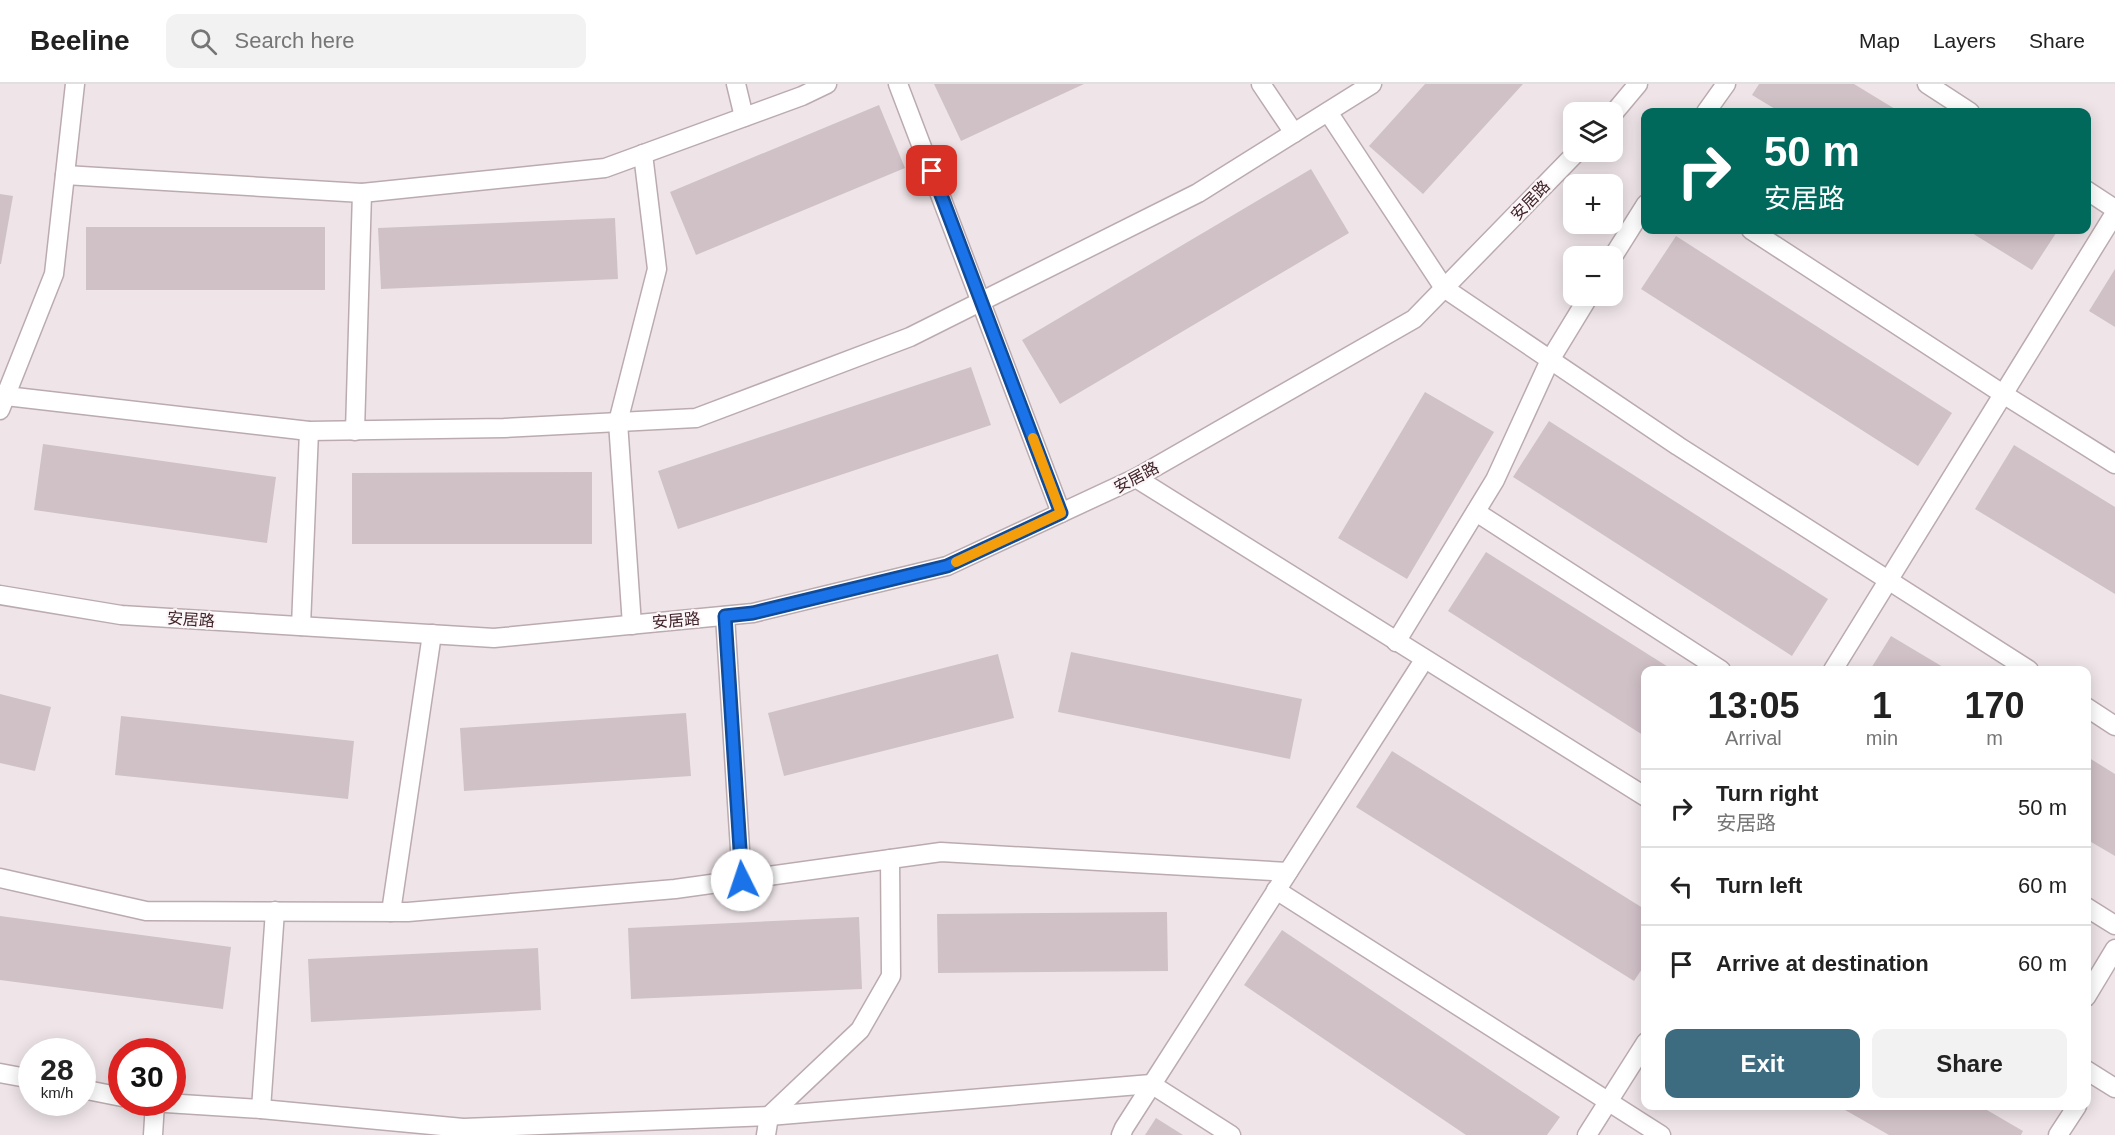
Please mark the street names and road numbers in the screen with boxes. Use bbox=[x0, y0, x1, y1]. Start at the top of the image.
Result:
street label: 安居路 bbox=[1508, 177, 1553, 224]
street label: 安居路 bbox=[1111, 459, 1161, 496]
street label: 安居路 bbox=[166, 609, 216, 630]
street label: 安居路 bbox=[651, 610, 701, 631]

